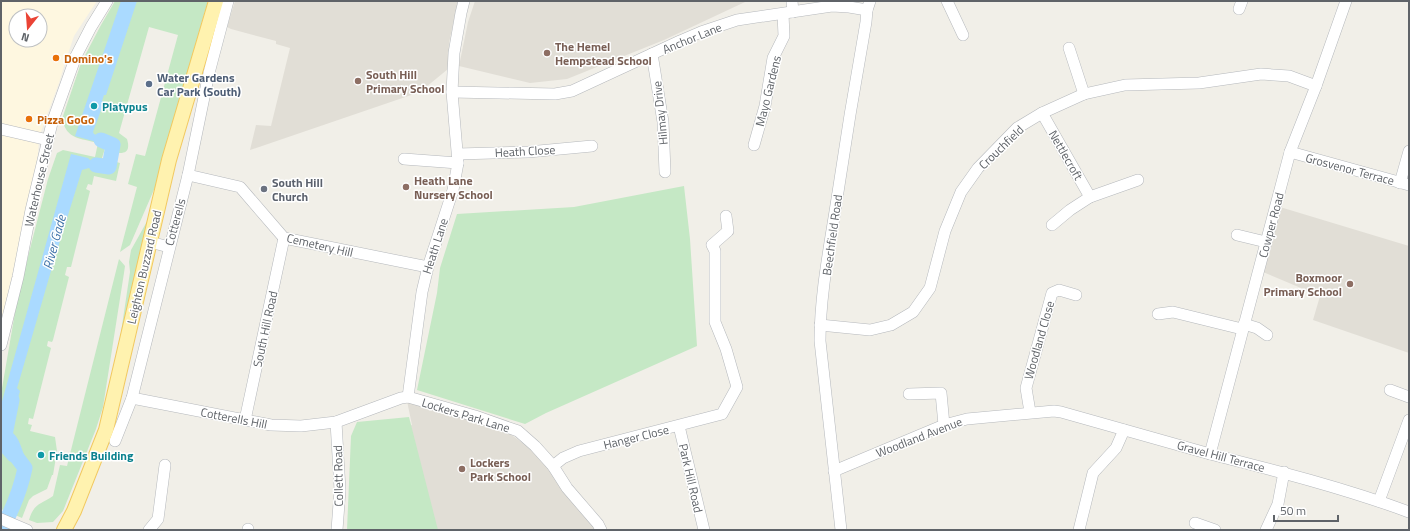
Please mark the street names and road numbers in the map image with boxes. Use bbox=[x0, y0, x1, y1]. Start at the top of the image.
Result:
street label: Anchor Lane bbox=[659, 17, 725, 59]
street label: Mayo Gardens bbox=[750, 53, 786, 128]
street label: Hilmay Drive bbox=[647, 80, 673, 146]
street label: Crouchfield bbox=[974, 120, 1028, 174]
street label: Nettlecroft bbox=[1044, 126, 1088, 184]
street label: Waterhouse Street bbox=[19, 131, 59, 229]
street label: Heath Close bbox=[494, 140, 556, 162]
street label: Grosvenor Terrace bbox=[1303, 148, 1397, 190]
street label: Cowper Road bbox=[1253, 190, 1289, 260]
street label: Beechfield Road bbox=[817, 193, 847, 277]
street label: Cotterells bbox=[160, 196, 191, 248]
street label: Leighton Buzzard Road bbox=[122, 208, 166, 326]
street label: Heath Lane bbox=[417, 216, 453, 276]
street label: Cemetery Hill bbox=[285, 228, 355, 262]
street label: South Hill Road bbox=[248, 289, 282, 369]
street label: Woodland Close bbox=[1019, 298, 1059, 382]
street label: Lockers Park Lane bbox=[420, 393, 512, 437]
street label: Cotterells Hill bbox=[199, 402, 269, 434]
street label: Woodland Avenue bbox=[873, 412, 965, 462]
street label: Hanger Close bbox=[601, 420, 671, 454]
street label: Gravel Hill Terrace bbox=[1175, 435, 1267, 477]
street label: Park Hill Road bbox=[674, 442, 708, 514]
street label: Collett Road bbox=[328, 445, 348, 507]

